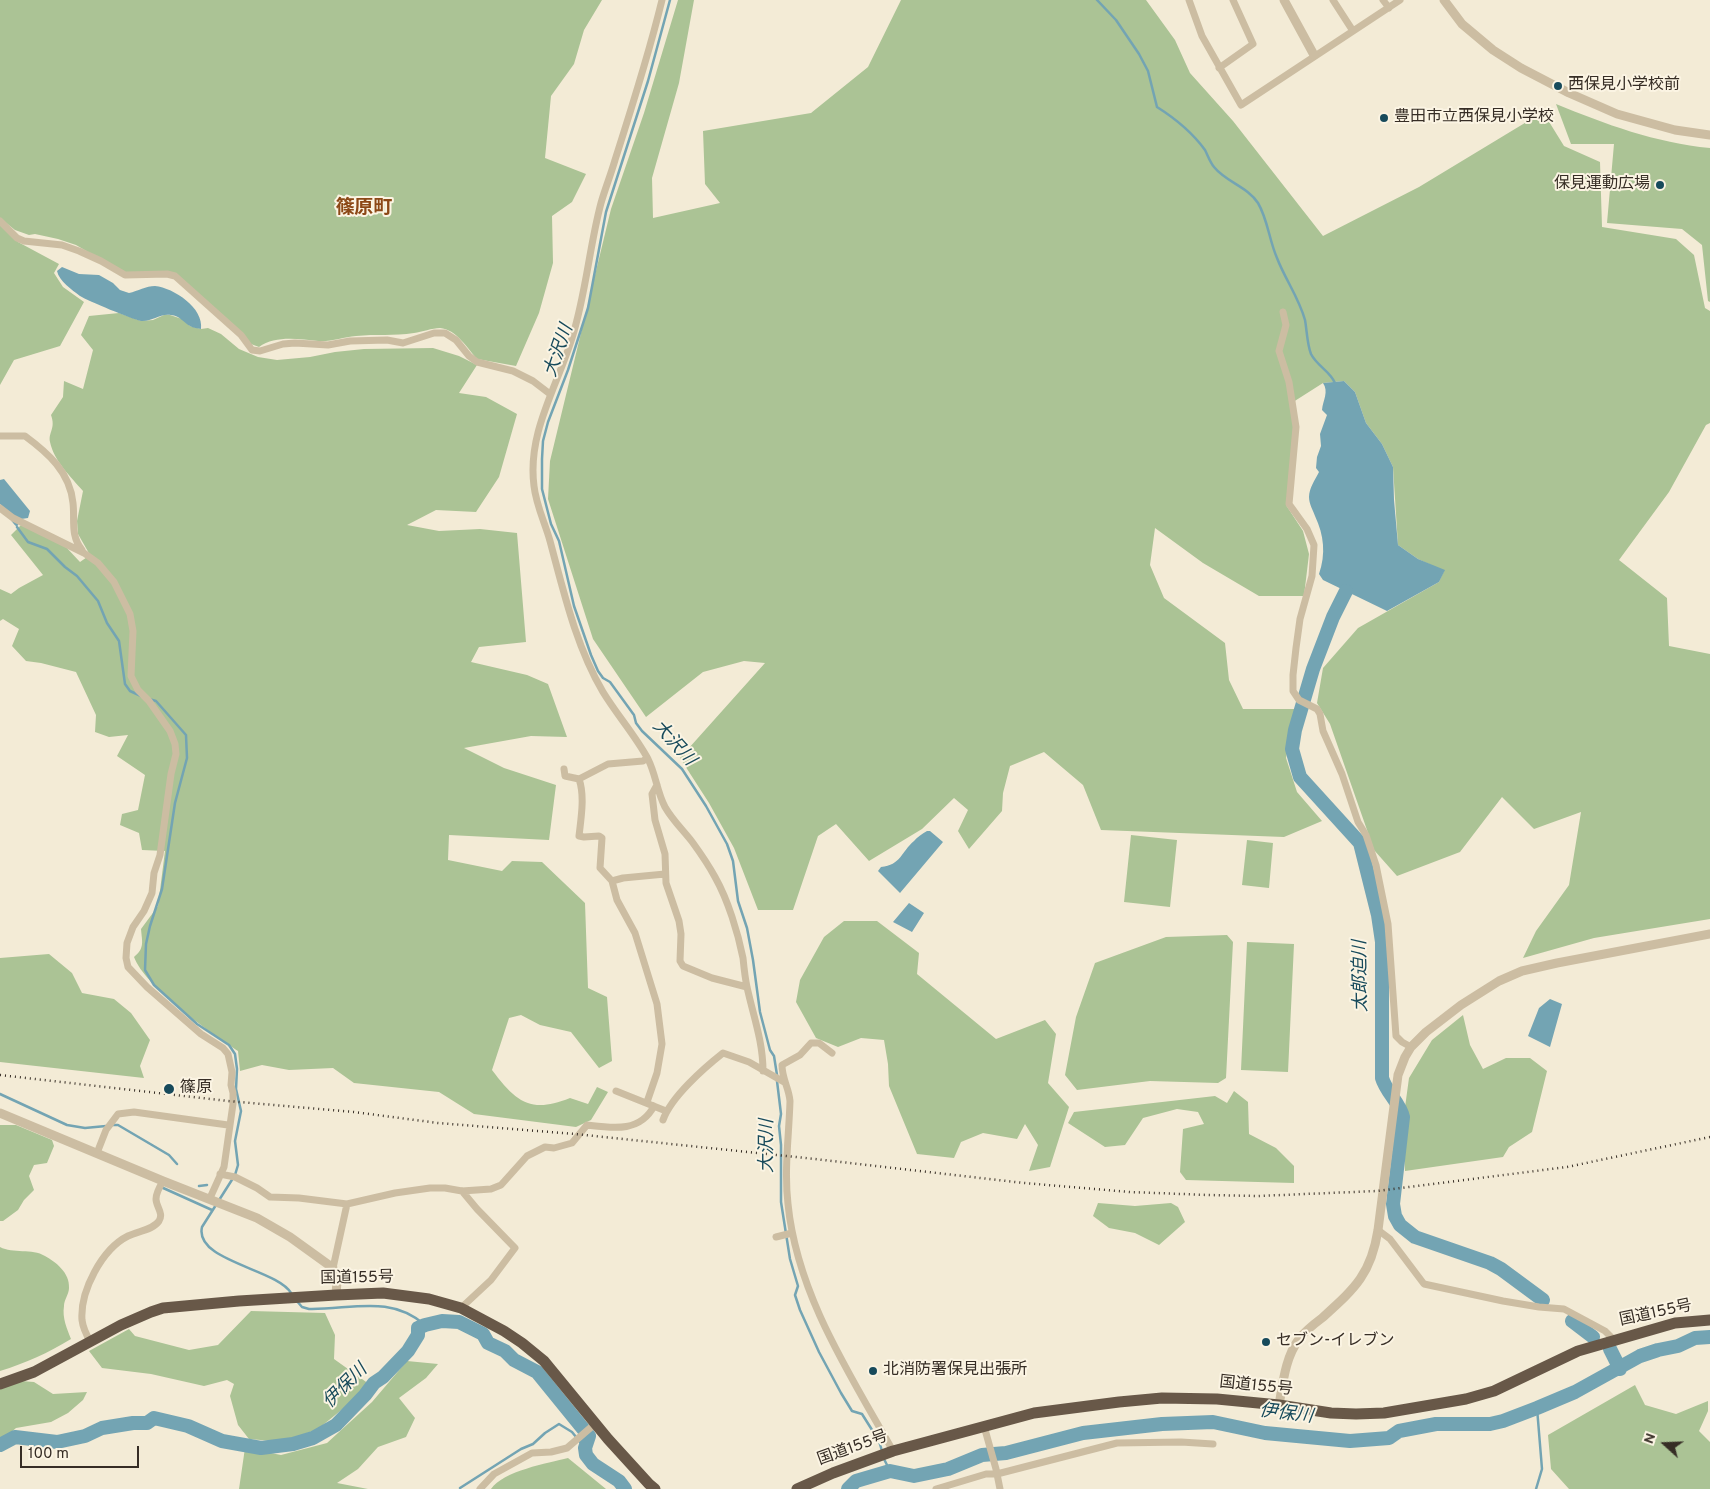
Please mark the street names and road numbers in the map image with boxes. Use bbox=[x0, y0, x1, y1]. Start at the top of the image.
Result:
street label: 国道155号 bbox=[320, 1269, 394, 1289]
street label: 国道155号 bbox=[1618, 1297, 1694, 1331]
street label: 国道155号 bbox=[1218, 1374, 1294, 1400]
street label: 国道155号 bbox=[815, 1427, 891, 1471]

